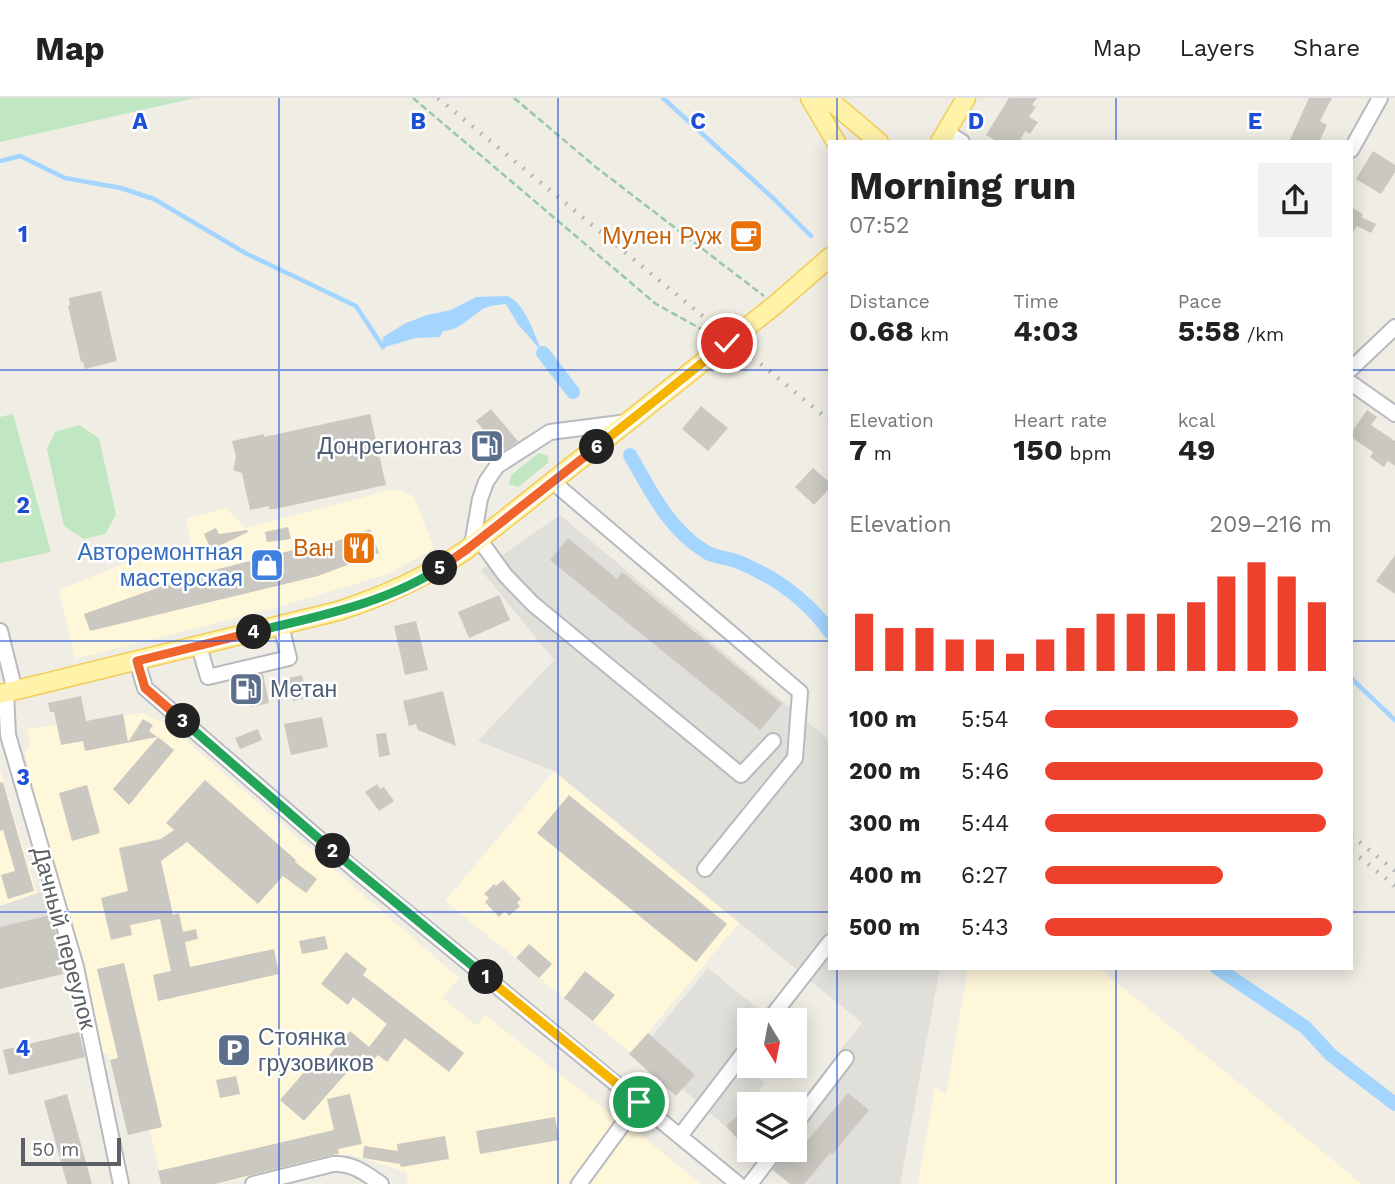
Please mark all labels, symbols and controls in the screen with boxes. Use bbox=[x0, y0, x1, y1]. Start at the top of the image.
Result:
text: Map bbox=[35, 29, 105, 68]
text: Map bbox=[1093, 34, 1141, 62]
text: Layers bbox=[1179, 34, 1255, 62]
text: Share bbox=[1293, 34, 1360, 62]
text: A bbox=[132, 108, 148, 135]
text: B bbox=[410, 108, 426, 135]
text: C bbox=[690, 108, 706, 135]
text: D bbox=[968, 108, 984, 135]
text: E bbox=[1248, 108, 1262, 135]
button: share bbox=[1258, 163, 1332, 237]
text: Morning run bbox=[849, 164, 1076, 208]
text: 07:52 bbox=[849, 212, 909, 239]
cafe icon: Мулен Руж bbox=[727, 217, 765, 255]
text: 1 bbox=[18, 221, 28, 248]
place label: Мулен Руж bbox=[602, 223, 723, 250]
text: Distance bbox=[849, 290, 930, 313]
text: Time bbox=[1013, 290, 1059, 313]
text: Pace bbox=[1178, 290, 1222, 313]
pin bbox=[697, 313, 757, 373]
text: 0.68 bbox=[849, 313, 914, 348]
text: 4:03 bbox=[1013, 313, 1079, 348]
text: 5:58 bbox=[1178, 313, 1241, 348]
text: km bbox=[914, 323, 949, 346]
text: /km bbox=[1241, 323, 1284, 346]
icon: check bbox=[708, 324, 746, 362]
text: Elevation bbox=[849, 409, 934, 432]
text: Heart rate bbox=[1013, 409, 1107, 432]
text: kcal bbox=[1178, 409, 1215, 432]
fuel station icon: Донрегионгаз bbox=[468, 427, 506, 465]
pin: 6 bbox=[580, 430, 614, 464]
text: 7 bbox=[849, 432, 867, 467]
text: 150 bbox=[1013, 432, 1063, 467]
text: 49 bbox=[1178, 432, 1216, 467]
place label: Донрегионгаз bbox=[317, 433, 462, 460]
text: 6 bbox=[591, 435, 602, 458]
text: m bbox=[867, 442, 892, 465]
text: bpm bbox=[1063, 442, 1112, 465]
text: 2 bbox=[16, 492, 30, 519]
text: Elevation bbox=[849, 511, 952, 538]
text: 209–216 m bbox=[1210, 511, 1332, 538]
restaurant icon: Ван bbox=[340, 529, 378, 567]
place label: Ван bbox=[293, 535, 334, 562]
place label: Авторемонтная мастерская bbox=[78, 539, 243, 592]
shop icon: Авторемонтная мастерская bbox=[248, 546, 286, 584]
pin: 5 bbox=[422, 550, 458, 586]
text: 5 bbox=[434, 556, 445, 579]
pin: 4 bbox=[236, 614, 272, 650]
text: 4 bbox=[247, 620, 260, 643]
fuel station icon: Метан bbox=[227, 670, 265, 708]
place label: Метан bbox=[270, 676, 337, 703]
pin: 3 bbox=[166, 704, 200, 738]
text: 100 m bbox=[849, 706, 917, 733]
text: 5:54 bbox=[961, 706, 1009, 733]
text: 3 bbox=[177, 709, 188, 732]
text: 200 m bbox=[849, 758, 921, 785]
text: 5:46 bbox=[961, 758, 1009, 785]
text: 3 bbox=[16, 764, 30, 791]
text: 300 m bbox=[849, 810, 920, 837]
text: 5:44 bbox=[961, 810, 1009, 837]
pin: 2 bbox=[316, 834, 350, 868]
text: 2 bbox=[327, 839, 338, 862]
street label: Дачный переулок bbox=[27, 844, 102, 1033]
text: 400 m bbox=[849, 862, 922, 889]
text: 6:27 bbox=[961, 862, 1008, 889]
text: 500 m bbox=[849, 914, 920, 941]
text: 5:43 bbox=[961, 914, 1009, 941]
pin: 1 bbox=[468, 960, 504, 994]
text: 1 bbox=[481, 965, 490, 988]
north arrow bbox=[737, 1008, 807, 1078]
map controls bbox=[737, 1008, 807, 1162]
place label: Стоянка грузовиков bbox=[258, 1024, 374, 1077]
parking icon: Стоянка грузовиков bbox=[215, 1031, 253, 1069]
text: 4 bbox=[16, 1035, 31, 1062]
pin bbox=[609, 1072, 669, 1132]
icon: arrive bbox=[620, 1083, 658, 1121]
button: layers bbox=[737, 1092, 807, 1162]
scale bar bbox=[21, 1135, 121, 1167]
text: 50 m bbox=[32, 1138, 79, 1161]

